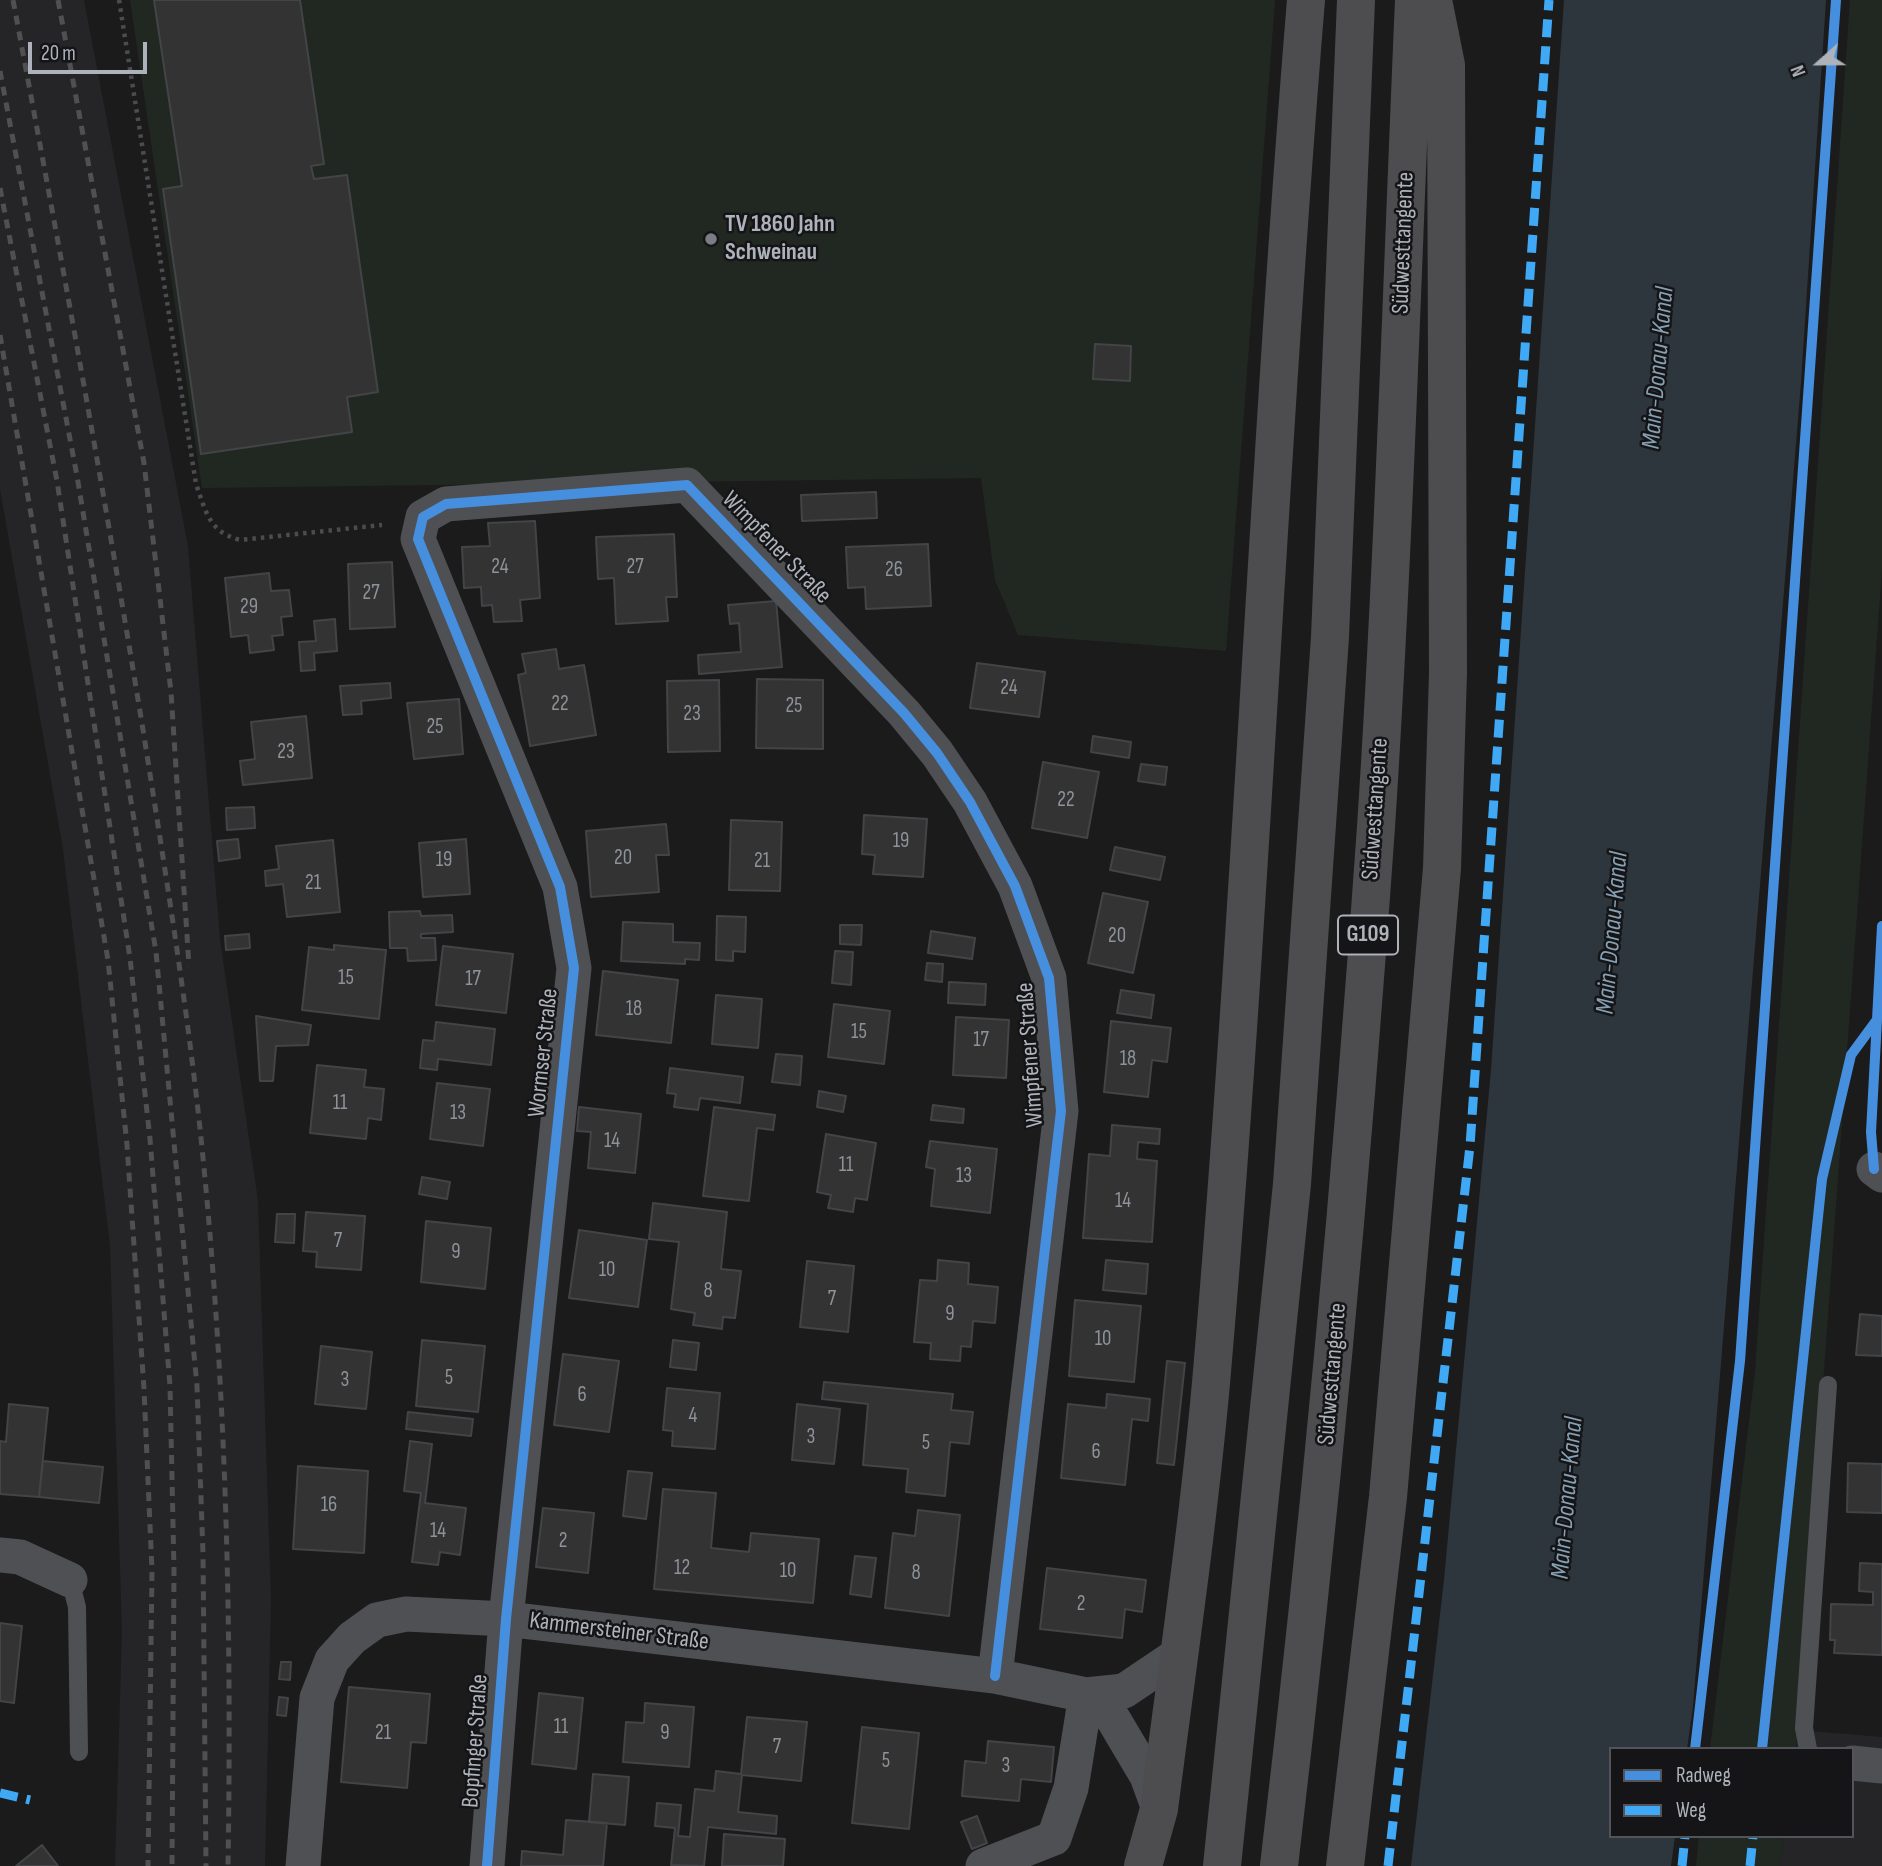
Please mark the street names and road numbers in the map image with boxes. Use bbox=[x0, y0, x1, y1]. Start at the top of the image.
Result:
street label: Südwesttangente bbox=[1387, 171, 1421, 315]
street label: Wimpfener Straße bbox=[715, 486, 837, 610]
street label: Südwesttangente bbox=[1357, 737, 1395, 881]
road number: G109 bbox=[1338, 916, 1398, 954]
street label: Wimpfener Straße bbox=[1012, 982, 1050, 1128]
street label: Wormser Straße bbox=[523, 987, 565, 1119]
street label: Südwesttangente bbox=[1312, 1302, 1354, 1446]
street label: Kammersteiner Straße bbox=[528, 1607, 710, 1657]
street label: Bopfinger Straße bbox=[457, 1673, 495, 1809]

